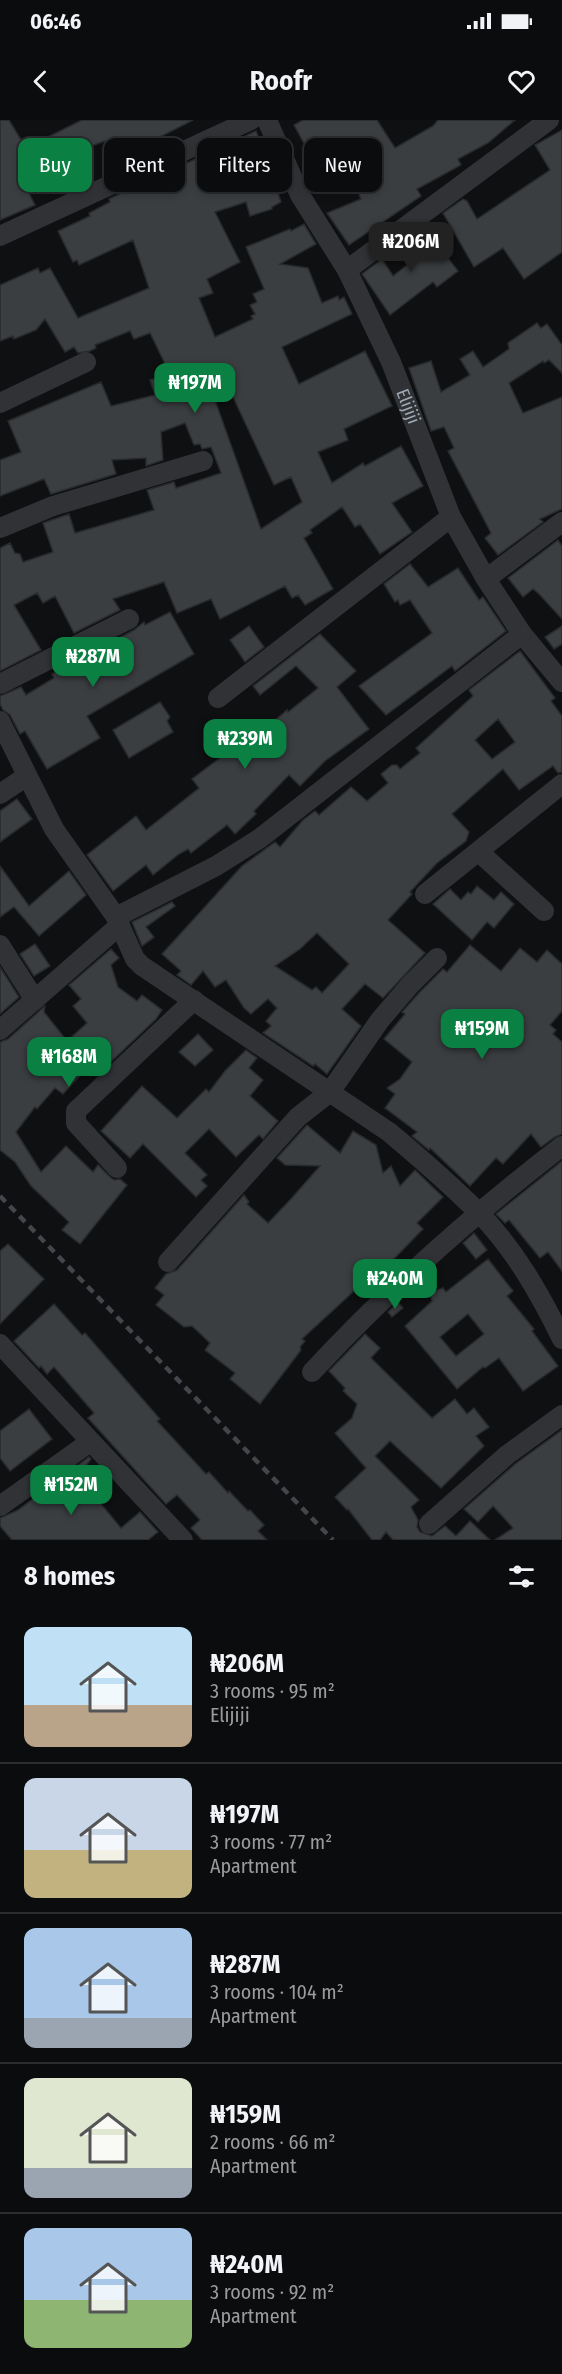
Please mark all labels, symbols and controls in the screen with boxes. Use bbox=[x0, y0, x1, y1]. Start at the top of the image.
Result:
text: 06:46 bbox=[30, 8, 81, 35]
icon: back bbox=[24, 65, 57, 98]
text: Roofr bbox=[250, 65, 312, 97]
icon: heart bbox=[505, 65, 538, 98]
chip: Buy bbox=[18, 138, 92, 192]
chip: Rent bbox=[104, 138, 185, 192]
chip: Filters bbox=[197, 138, 292, 192]
chip: New bbox=[304, 138, 382, 192]
pin: ₦206M bbox=[369, 222, 453, 273]
text: ₦206M bbox=[383, 229, 439, 253]
pin: ₦197M bbox=[153, 363, 237, 414]
text: ₦197M bbox=[168, 370, 222, 394]
street label: Elijiji bbox=[391, 386, 425, 427]
pin: ₦287M bbox=[51, 637, 135, 688]
text: ₦287M bbox=[66, 644, 120, 668]
pin: ₦239M bbox=[203, 719, 287, 770]
text: ₦239M bbox=[217, 726, 273, 750]
pin: ₦159M bbox=[440, 1009, 524, 1060]
text: ₦159M bbox=[455, 1016, 509, 1040]
pin: ₦168M bbox=[27, 1037, 111, 1088]
text: ₦168M bbox=[41, 1044, 97, 1068]
pin: ₦240M bbox=[353, 1259, 437, 1310]
text: ₦240M bbox=[367, 1266, 423, 1290]
pin: ₦152M bbox=[29, 1465, 113, 1516]
text: ₦152M bbox=[44, 1472, 98, 1496]
icon: filters bbox=[505, 1560, 538, 1593]
text: 8 homes bbox=[24, 1561, 115, 1592]
text: ₦206M bbox=[210, 1648, 284, 1679]
icon: home bbox=[72, 1651, 144, 1723]
text: 3 rooms · 95 m² bbox=[210, 1679, 335, 1703]
text: Elijiji bbox=[210, 1703, 250, 1727]
text: ₦197M bbox=[210, 1799, 279, 1830]
icon: home bbox=[72, 1802, 144, 1874]
text: 3 rooms · 77 m² bbox=[210, 1830, 332, 1854]
text: Apartment bbox=[210, 1854, 297, 1878]
text: ₦287M bbox=[210, 1949, 281, 1980]
icon: home bbox=[72, 1952, 144, 2024]
text: 3 rooms · 104 m² bbox=[210, 1980, 344, 2004]
text: Apartment bbox=[210, 2004, 297, 2028]
text: ₦159M bbox=[210, 2099, 281, 2130]
icon: home bbox=[72, 2102, 144, 2174]
text: 2 rooms · 66 m² bbox=[210, 2130, 336, 2154]
text: Apartment bbox=[210, 2154, 297, 2178]
text: ₦240M bbox=[210, 2249, 283, 2280]
icon: home bbox=[72, 2252, 144, 2324]
text: 3 rooms · 92 m² bbox=[210, 2280, 334, 2304]
text: Apartment bbox=[210, 2304, 297, 2328]

